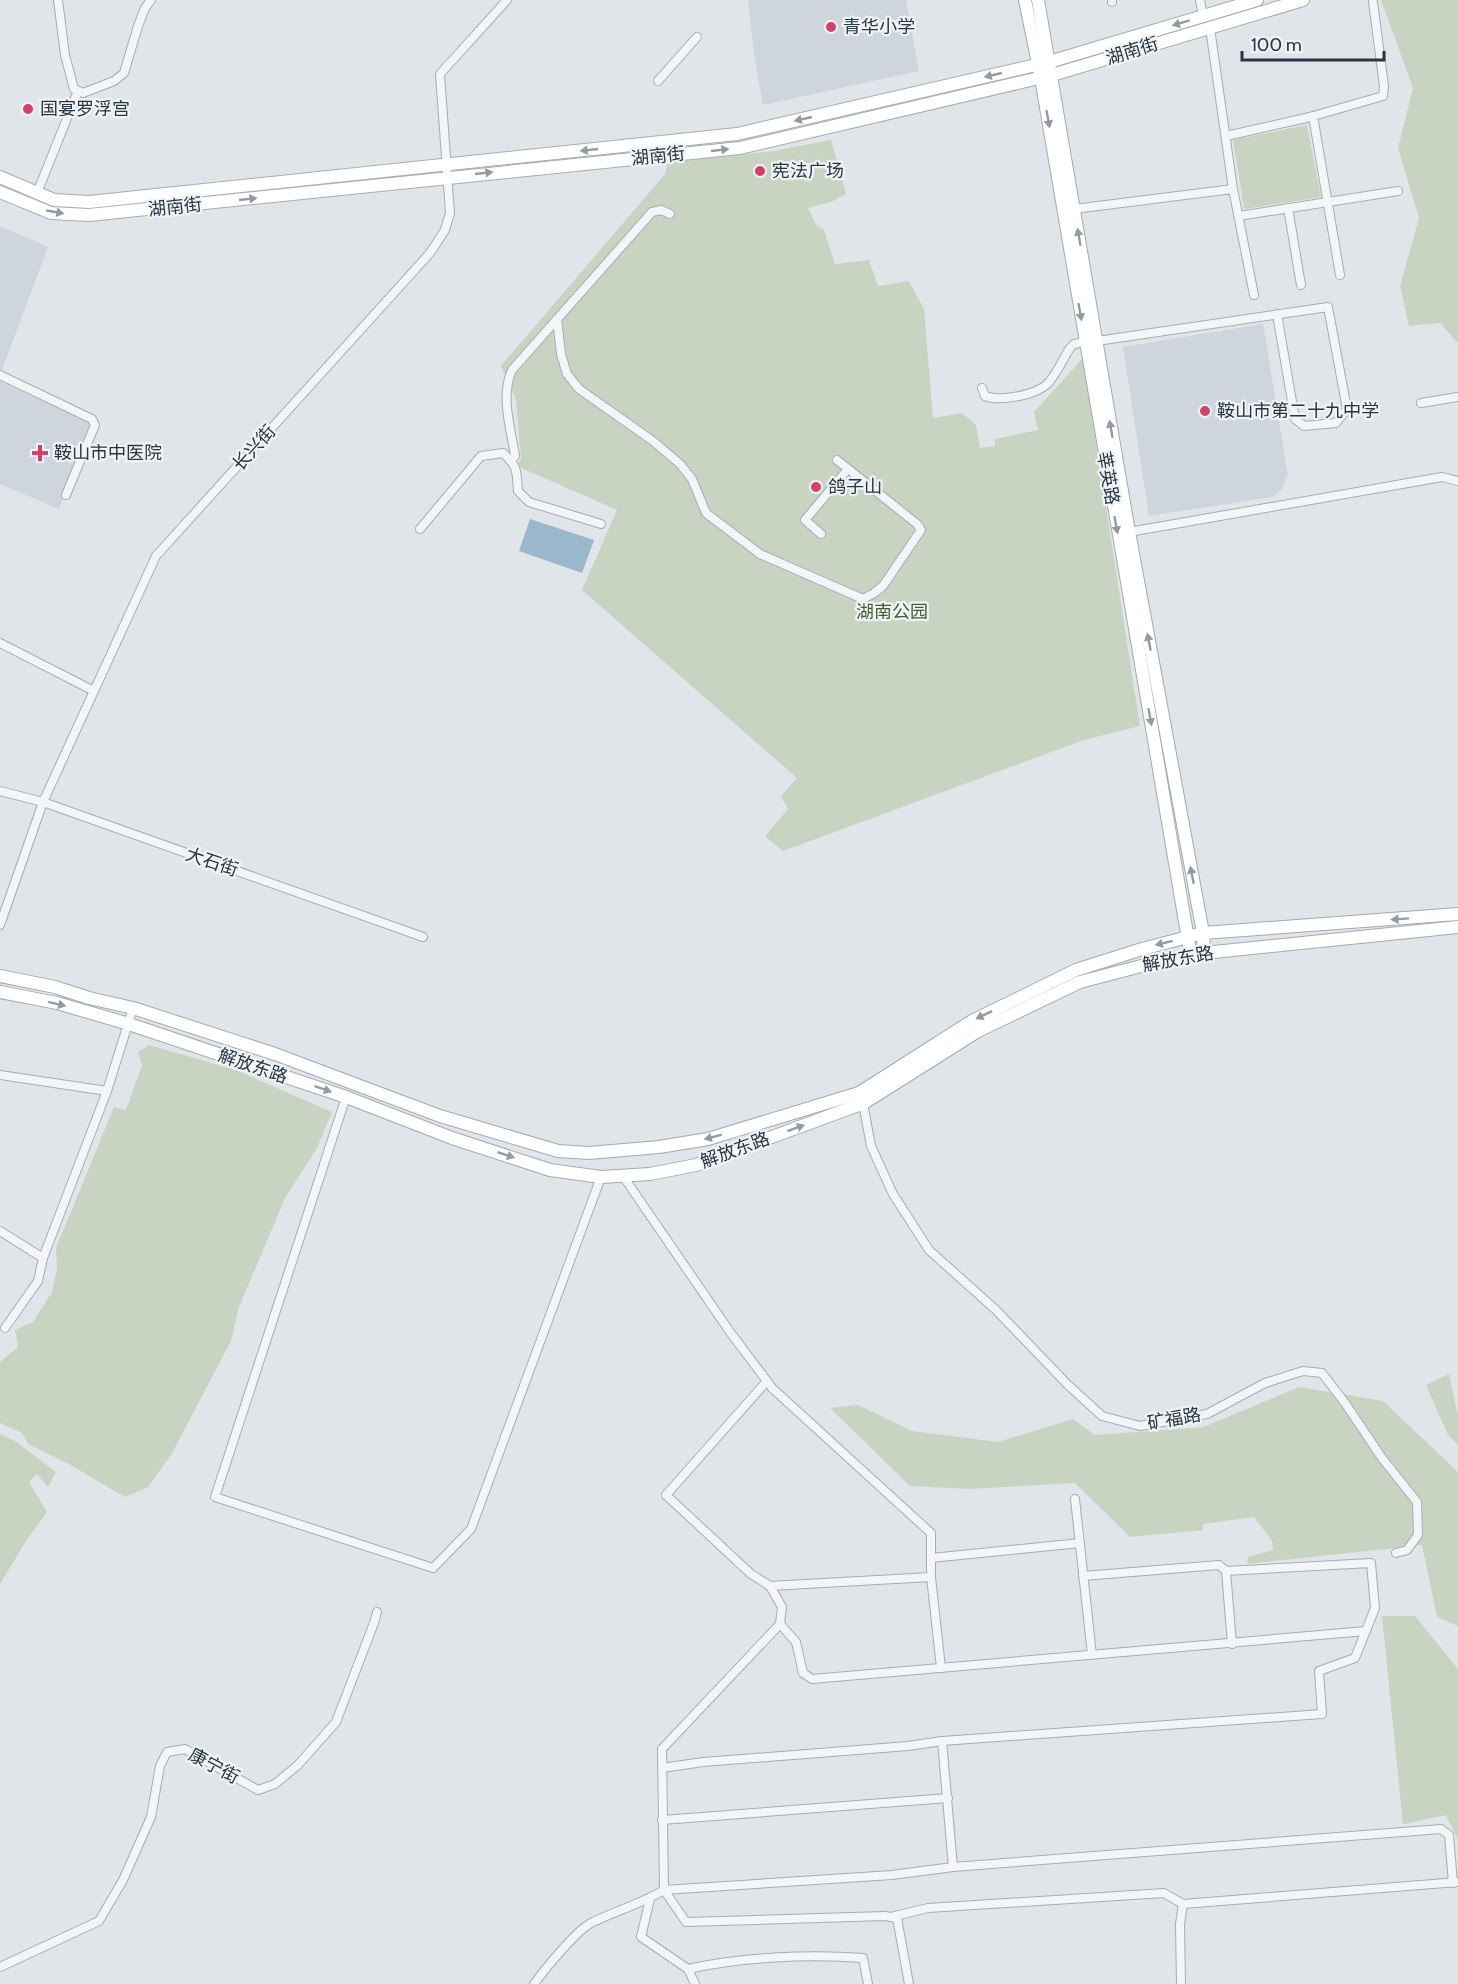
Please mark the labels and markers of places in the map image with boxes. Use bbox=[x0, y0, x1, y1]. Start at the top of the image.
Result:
place label: 青华小学 bbox=[843, 16, 915, 38]
marker: 青华小学 bbox=[824, 20, 838, 34]
place label: 国宴罗浮宫 bbox=[40, 98, 130, 120]
marker: 国宴罗浮宫 bbox=[21, 102, 35, 116]
place label: 宪法广场 bbox=[772, 160, 844, 182]
marker: 宪法广场 bbox=[753, 164, 767, 178]
place label: 鞍山市第二十九中学 bbox=[1217, 400, 1379, 422]
marker: 鞍山市第二十九中学 bbox=[1198, 404, 1212, 418]
place label: 鞍山市中医院 bbox=[54, 442, 162, 464]
marker: 鞍山市中医院 bbox=[31, 444, 49, 462]
place label: 鸽子山 bbox=[828, 476, 882, 498]
marker: 鸽子山 bbox=[809, 480, 823, 494]

